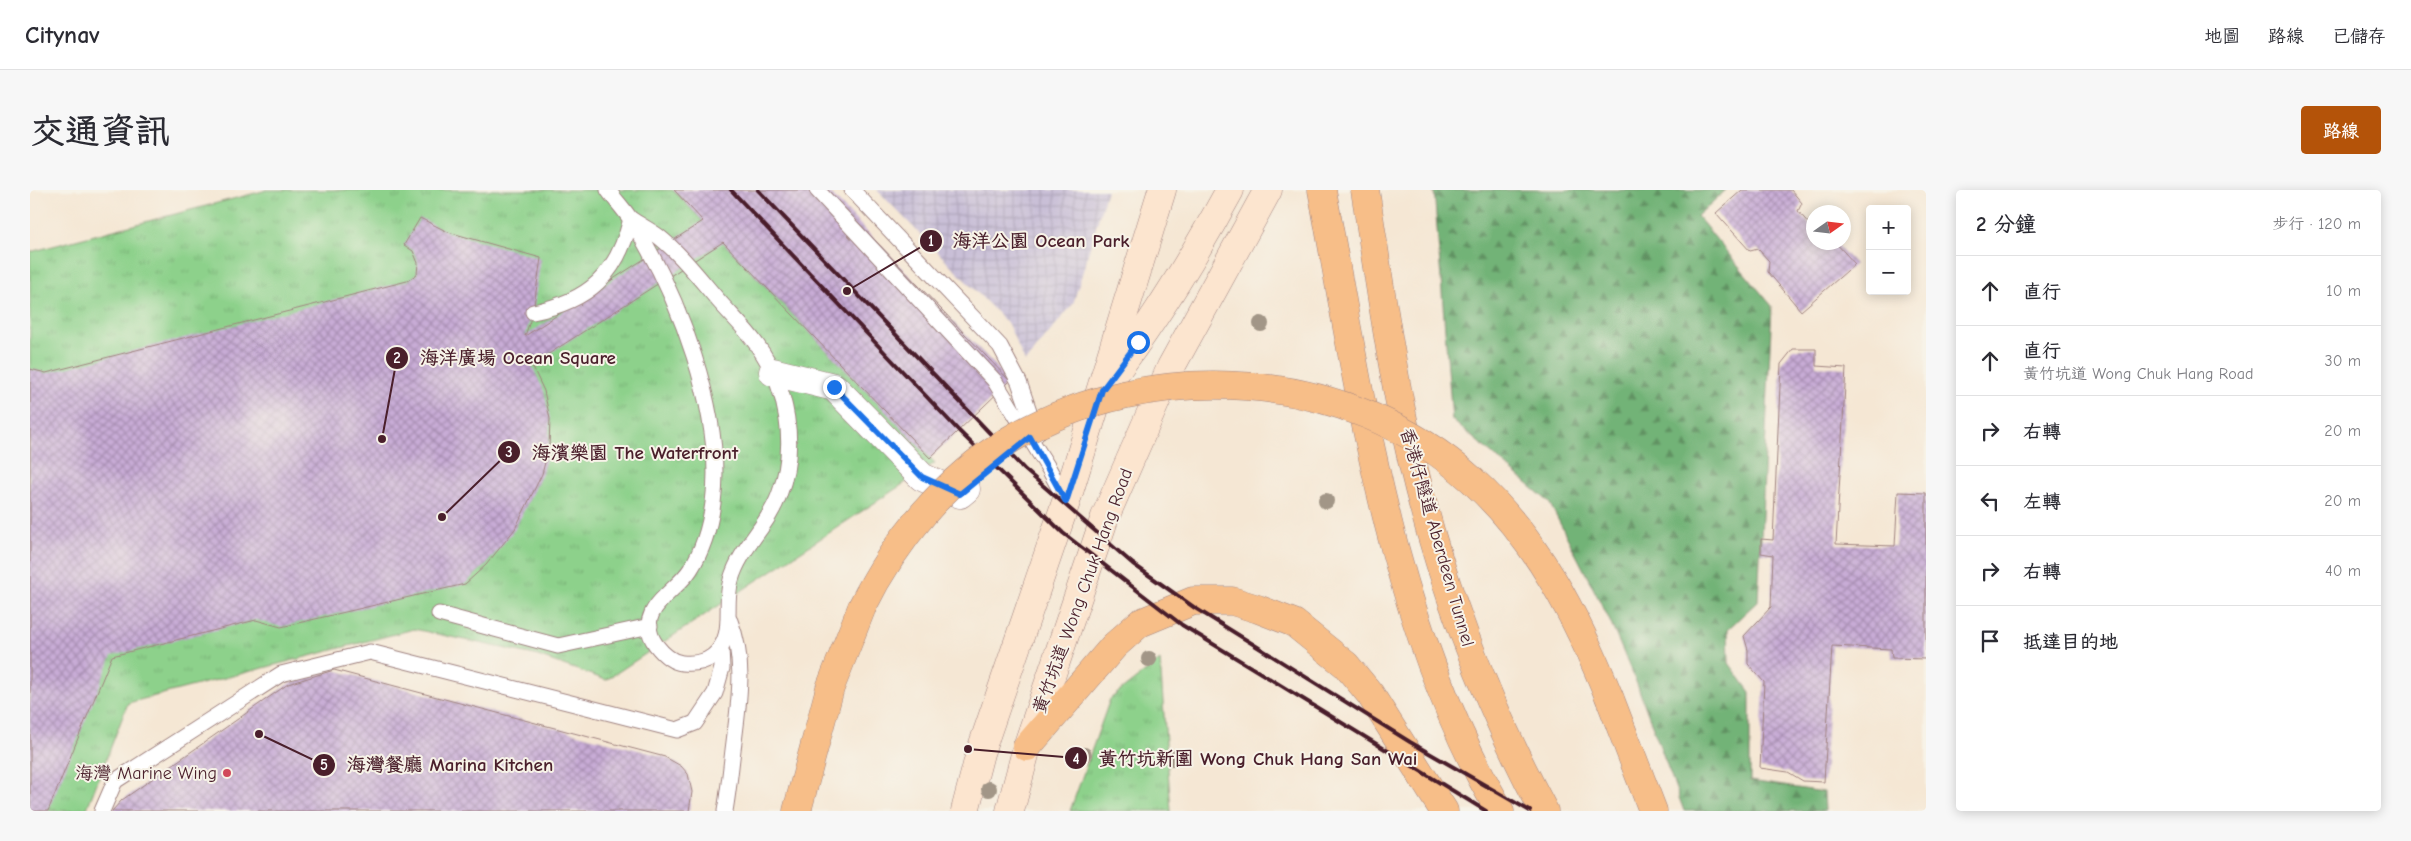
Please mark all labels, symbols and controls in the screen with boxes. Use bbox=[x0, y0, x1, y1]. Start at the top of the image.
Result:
text: Citynav bbox=[25, 21, 100, 49]
text: 地圖 bbox=[2204, 26, 2240, 47]
text: 路線 bbox=[2268, 26, 2304, 47]
text: 已儲存 bbox=[2332, 26, 2386, 47]
button: 路線 bbox=[2301, 106, 2381, 154]
text: 交通資訊 bbox=[30, 111, 170, 152]
north arrow bbox=[1806, 205, 1851, 250]
map controls bbox=[1866, 205, 1911, 295]
button: + bbox=[1866, 205, 1911, 250]
text: 2 分鐘 bbox=[1976, 212, 2036, 236]
text: 步行 · 120 m bbox=[2272, 215, 2361, 233]
callout: 海洋公園 Ocean Park bbox=[918, 224, 1140, 258]
text: 海洋公園 Ocean Park bbox=[953, 230, 1130, 252]
text: 1 bbox=[928, 232, 934, 250]
button: − bbox=[1866, 250, 1911, 295]
icon: ahead bbox=[1976, 277, 2004, 305]
text: 直行 bbox=[2023, 281, 2061, 303]
text: 10 m bbox=[2326, 282, 2361, 300]
route start bbox=[1127, 331, 1150, 354]
text: 直行 bbox=[2023, 340, 2061, 362]
callout: 海洋廣場 Ocean Square bbox=[385, 341, 626, 375]
text: 海洋廣場 Ocean Square bbox=[420, 347, 616, 369]
icon: ahead bbox=[1976, 347, 2004, 375]
text: 2 bbox=[393, 349, 401, 367]
text: 30 m bbox=[2325, 352, 2361, 370]
text: 黃竹坑道 Wong Chuk Hang Road bbox=[2023, 365, 2253, 383]
route end bbox=[823, 376, 846, 399]
icon: right bbox=[1976, 417, 2004, 445]
text: 右轉 bbox=[2023, 421, 2061, 443]
text: 20 m bbox=[2324, 422, 2361, 440]
street label: 香港仔隧道 Aberdeen Tunnel bbox=[1396, 425, 1478, 649]
callout: 海濱樂園 The Waterfront bbox=[497, 435, 748, 469]
text: 海濱樂園 The Waterfront bbox=[532, 442, 739, 464]
text: 3 bbox=[505, 443, 513, 461]
street label: 黃竹坑道 Wong Chuk Hang Road bbox=[1029, 466, 1137, 716]
icon: left bbox=[1976, 487, 2004, 515]
text: 左轉 bbox=[2023, 491, 2061, 513]
text: 20 m bbox=[2324, 492, 2361, 510]
icon: right bbox=[1976, 557, 2004, 585]
text: 右轉 bbox=[2023, 561, 2061, 583]
text: 40 m bbox=[2325, 562, 2361, 580]
icon: arrive bbox=[1976, 627, 2004, 655]
text: 抵達目的地 bbox=[2023, 631, 2118, 653]
callout: 黃竹坑新圍 Wong Chuk Hang San Wai bbox=[1063, 741, 1427, 775]
callout: 海灣餐廳 Marina Kitchen bbox=[311, 748, 563, 782]
text: 黃竹坑新圍 Wong Chuk Hang San Wai bbox=[1099, 748, 1417, 770]
text: 4 bbox=[1072, 750, 1080, 768]
text: 海灣餐廳 Marina Kitchen bbox=[347, 754, 553, 776]
text: 5 bbox=[320, 756, 328, 774]
place label: 海灣 Marine Wing bbox=[75, 763, 217, 784]
marker: 海灣 Marine Wing bbox=[221, 767, 233, 779]

